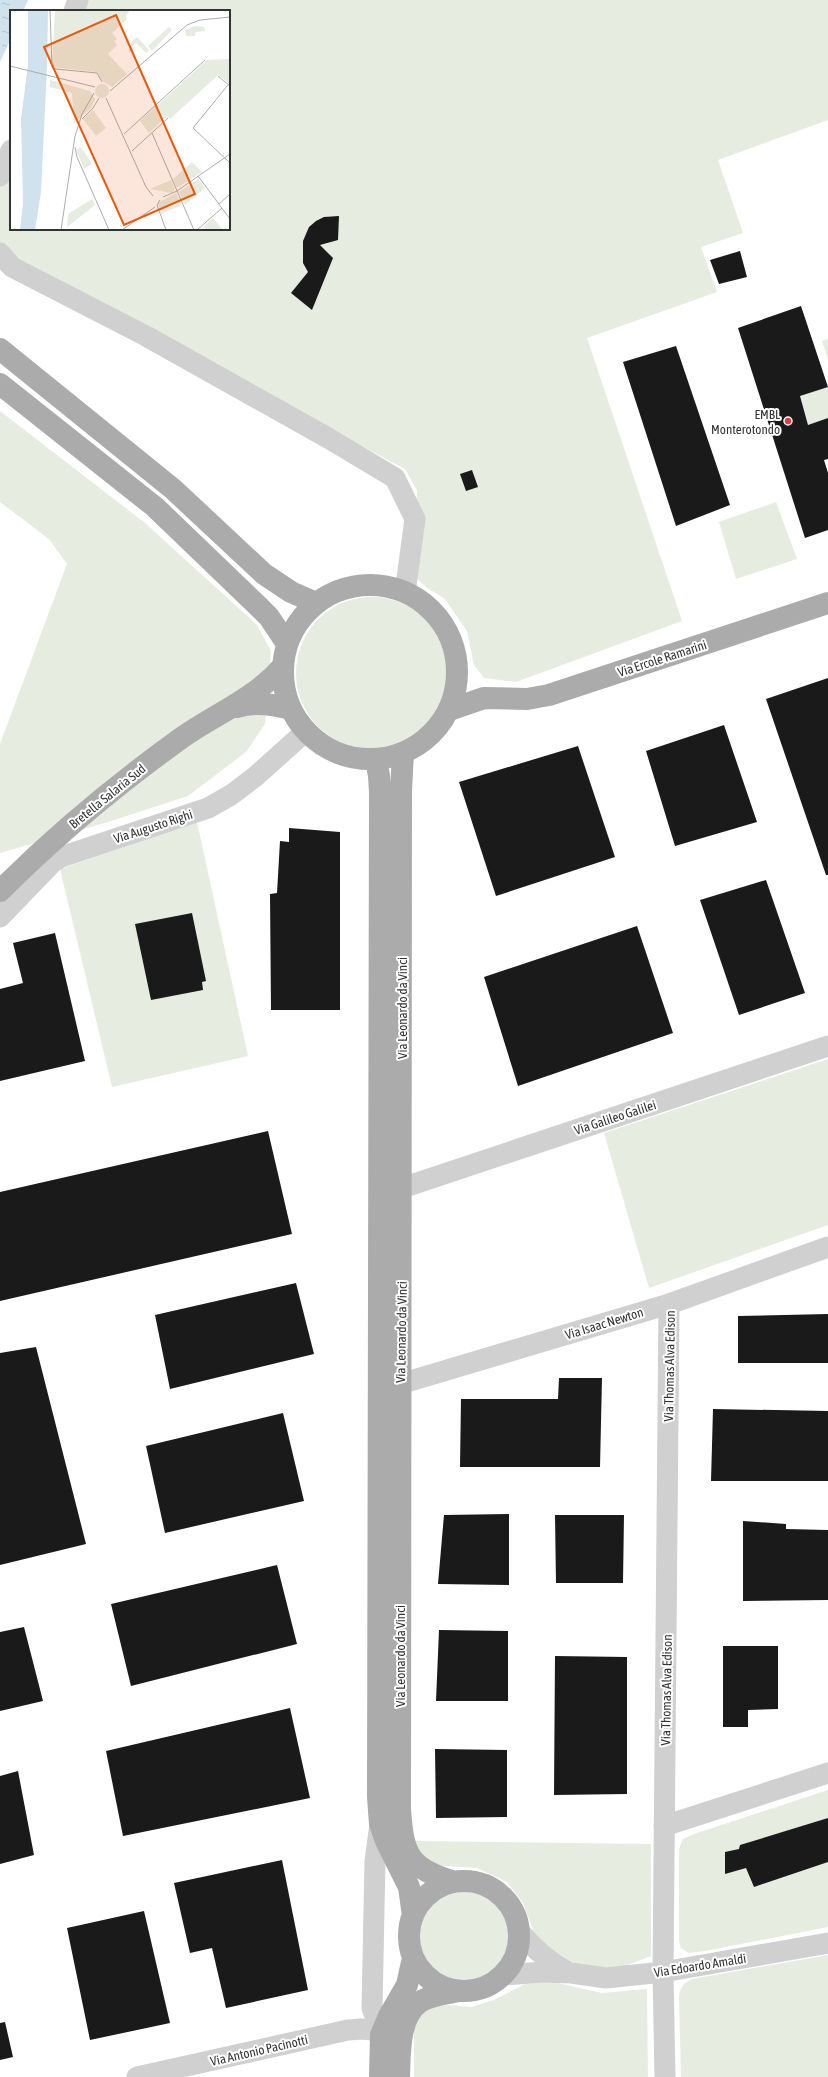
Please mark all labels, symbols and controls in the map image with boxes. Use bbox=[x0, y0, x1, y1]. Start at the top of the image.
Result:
inset map bbox=[10, 10, 230, 230]
place label: EMBL Monterotondo bbox=[711, 407, 780, 437]
marker: EMBL Monterotondo bbox=[783, 416, 793, 426]
street label: Via Ercole Ramarini bbox=[616, 637, 708, 680]
street label: Bretella Salaria Sud bbox=[66, 761, 148, 832]
street label: Via Augusto Righi bbox=[112, 807, 195, 846]
street label: Via Leonardo da Vinci bbox=[395, 957, 410, 1059]
street label: Via Galileo Galilei bbox=[572, 1097, 658, 1138]
street label: Via Leonardo da Vinci bbox=[393, 1281, 410, 1383]
street label: Via Isaac Newton bbox=[563, 1304, 645, 1342]
street label: Via Thomas Alva Edison bbox=[661, 1310, 678, 1422]
street label: Via Leonardo da Vinci bbox=[393, 1605, 408, 1707]
street label: Via Thomas Alva Edison bbox=[658, 1634, 675, 1746]
street label: Via Edoardo Amaldi bbox=[653, 1951, 747, 1980]
street label: Via Antonio Pacinotti bbox=[209, 2032, 309, 2069]

